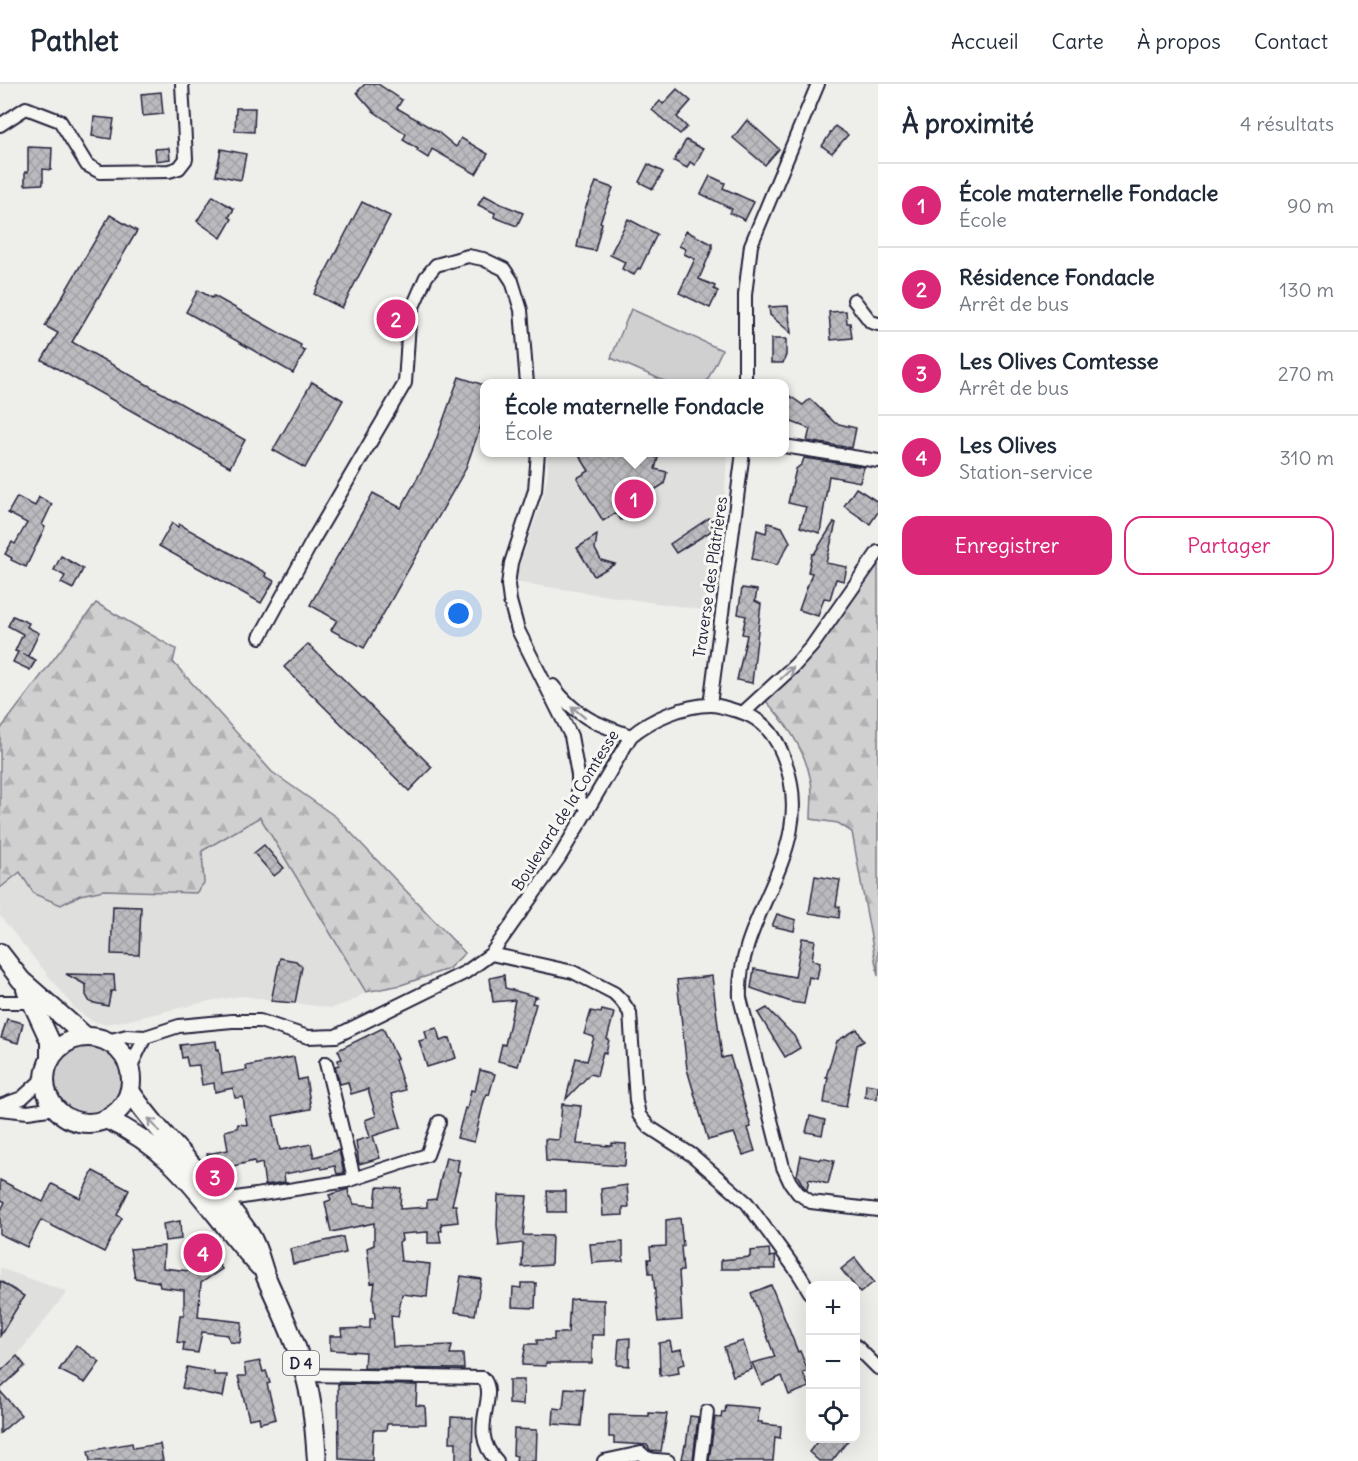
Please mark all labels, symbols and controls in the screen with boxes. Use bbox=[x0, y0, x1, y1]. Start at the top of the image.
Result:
text: Pathlet bbox=[30, 23, 119, 59]
text: Accueil bbox=[951, 28, 1019, 55]
text: Carte bbox=[1052, 28, 1104, 55]
text: À propos bbox=[1137, 28, 1221, 55]
text: Contact bbox=[1254, 28, 1328, 55]
text: À proximité bbox=[902, 107, 1034, 140]
text: 4 résultats bbox=[1240, 111, 1334, 136]
text: École maternelle Fondacle bbox=[959, 179, 1218, 207]
text: 1 bbox=[918, 193, 925, 218]
text: 90 m bbox=[1287, 193, 1334, 218]
text: École bbox=[959, 207, 1007, 232]
text: Résidence Fondacle bbox=[959, 263, 1155, 291]
text: 2 bbox=[916, 277, 927, 302]
text: 130 m bbox=[1279, 277, 1334, 302]
text: Arrêt de bus bbox=[959, 291, 1069, 316]
pin: 2 bbox=[376, 296, 416, 342]
text: Les Olives Comtesse bbox=[959, 347, 1159, 375]
text: 3 bbox=[916, 361, 927, 386]
text: 270 m bbox=[1278, 361, 1334, 386]
text: Arrêt de bus bbox=[959, 375, 1069, 400]
popup bbox=[480, 379, 789, 457]
text: École maternelle Fondacle bbox=[505, 392, 764, 420]
text: École bbox=[505, 420, 553, 445]
text: Les Olives bbox=[959, 431, 1057, 459]
text: 4 bbox=[916, 445, 927, 470]
text: 310 m bbox=[1279, 445, 1334, 470]
text: Station-service bbox=[959, 459, 1093, 484]
pin: 1 bbox=[614, 476, 654, 522]
street label: Traverse des Plâtrières bbox=[689, 495, 731, 659]
button: Enregistrer bbox=[902, 516, 1112, 575]
button: Partager bbox=[1124, 516, 1334, 575]
your location bbox=[444, 599, 473, 628]
one-way arrow bbox=[779, 666, 794, 680]
one-way arrow bbox=[570, 705, 586, 718]
street label: Boulevard de la Comtesse bbox=[507, 726, 623, 894]
one-way arrow bbox=[148, 1117, 161, 1133]
pin: 3 bbox=[196, 1154, 234, 1200]
pin: 4 bbox=[184, 1230, 222, 1276]
map controls bbox=[806, 1281, 860, 1443]
button: + bbox=[806, 1281, 860, 1335]
button: − bbox=[806, 1335, 860, 1389]
road number: D 4 bbox=[283, 1351, 319, 1375]
button: locate bbox=[806, 1389, 860, 1443]

